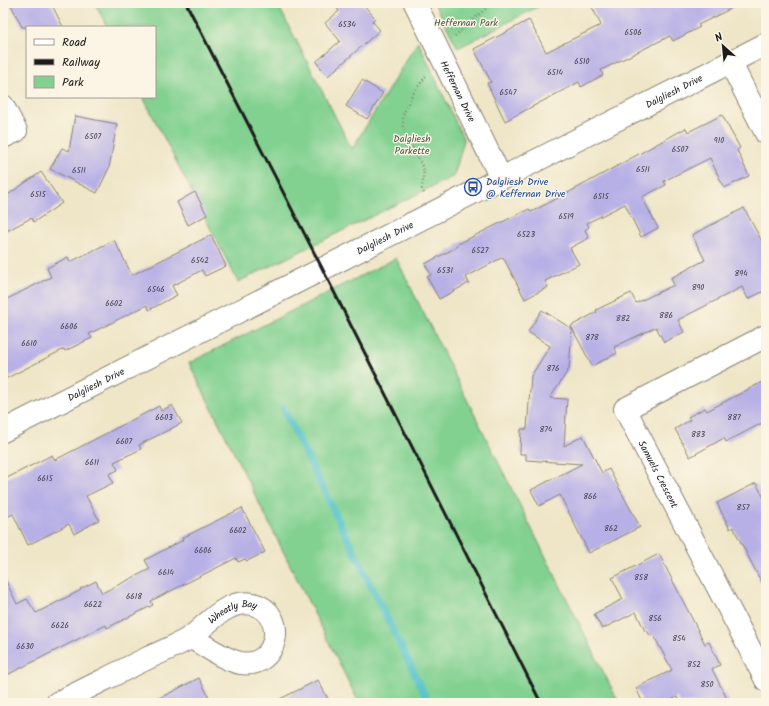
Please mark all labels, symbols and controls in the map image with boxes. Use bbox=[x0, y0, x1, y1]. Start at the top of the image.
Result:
park label: Heffernan Park bbox=[434, 15, 498, 31]
house number: 6534 bbox=[338, 18, 356, 31]
legend bbox=[26, 26, 156, 98]
house number: 6506 bbox=[624, 26, 642, 39]
north arrow bbox=[703, 26, 743, 66]
text: N bbox=[712, 28, 726, 48]
text: Road bbox=[62, 33, 87, 52]
text: Railway bbox=[62, 53, 100, 72]
house number: 6510 bbox=[574, 55, 590, 68]
street label: Heffernan Drive bbox=[435, 58, 479, 125]
house number: 6514 bbox=[547, 66, 563, 79]
street label: Dalgliesh Drive bbox=[643, 70, 706, 113]
text: Park bbox=[62, 73, 84, 92]
house number: 6547 bbox=[500, 86, 517, 99]
house number: 6507 bbox=[85, 130, 102, 143]
park label: Dalgliesh Parkette bbox=[393, 131, 431, 159]
house number: 910 bbox=[714, 134, 724, 147]
house number: 6507 bbox=[672, 143, 689, 156]
house number: 6511 bbox=[636, 163, 650, 176]
house number: 6511 bbox=[72, 164, 86, 177]
place label: Dalgliesh Drive @ Keffernan Drive bbox=[486, 174, 566, 202]
bus stop icon: Dalgliesh Drive @ Keffernan Drive bbox=[463, 177, 483, 197]
house number: 6515 bbox=[30, 188, 46, 201]
house number: 6515 bbox=[593, 190, 609, 203]
house number: 6519 bbox=[558, 210, 574, 223]
street label: Dalgliesh Drive bbox=[354, 217, 417, 260]
house number: 6523 bbox=[517, 228, 535, 241]
house number: 6527 bbox=[471, 244, 489, 257]
house number: 6542 bbox=[191, 254, 209, 267]
house number: 6531 bbox=[437, 264, 453, 277]
house number: 894 bbox=[734, 267, 748, 280]
house number: 890 bbox=[692, 281, 704, 294]
house number: 6546 bbox=[147, 283, 165, 296]
house number: 6602 bbox=[105, 297, 123, 310]
house number: 886 bbox=[659, 309, 673, 322]
house number: 882 bbox=[616, 312, 630, 325]
house number: 6606 bbox=[60, 320, 78, 333]
house number: 878 bbox=[585, 331, 599, 344]
house number: 6610 bbox=[21, 337, 37, 350]
house number: 876 bbox=[547, 362, 559, 375]
street label: Dalgliesh Drive bbox=[65, 363, 128, 406]
house number: 6603 bbox=[155, 411, 173, 424]
house number: 887 bbox=[727, 411, 741, 424]
house number: 874 bbox=[540, 423, 553, 436]
house number: 883 bbox=[691, 428, 706, 441]
house number: 6607 bbox=[116, 435, 133, 448]
street label: Samuels Crescent bbox=[634, 438, 682, 511]
house number: 6611 bbox=[85, 456, 99, 469]
house number: 6615 bbox=[37, 472, 54, 485]
house number: 866 bbox=[583, 490, 597, 503]
house number: 857 bbox=[737, 501, 750, 514]
house number: 862 bbox=[604, 522, 618, 535]
house number: 6602 bbox=[229, 524, 247, 537]
house number: 6606 bbox=[194, 544, 212, 557]
house number: 6614 bbox=[158, 566, 174, 579]
house number: 858 bbox=[634, 571, 648, 584]
house number: 6618 bbox=[126, 590, 142, 603]
street label: Wheatly Bay bbox=[205, 596, 260, 628]
house number: 6622 bbox=[84, 598, 102, 611]
house number: 856 bbox=[648, 612, 662, 625]
house number: 6626 bbox=[51, 619, 69, 632]
house number: 854 bbox=[672, 632, 686, 645]
house number: 6630 bbox=[16, 640, 34, 653]
house number: 852 bbox=[687, 658, 701, 671]
house number: 850 bbox=[700, 678, 714, 691]

